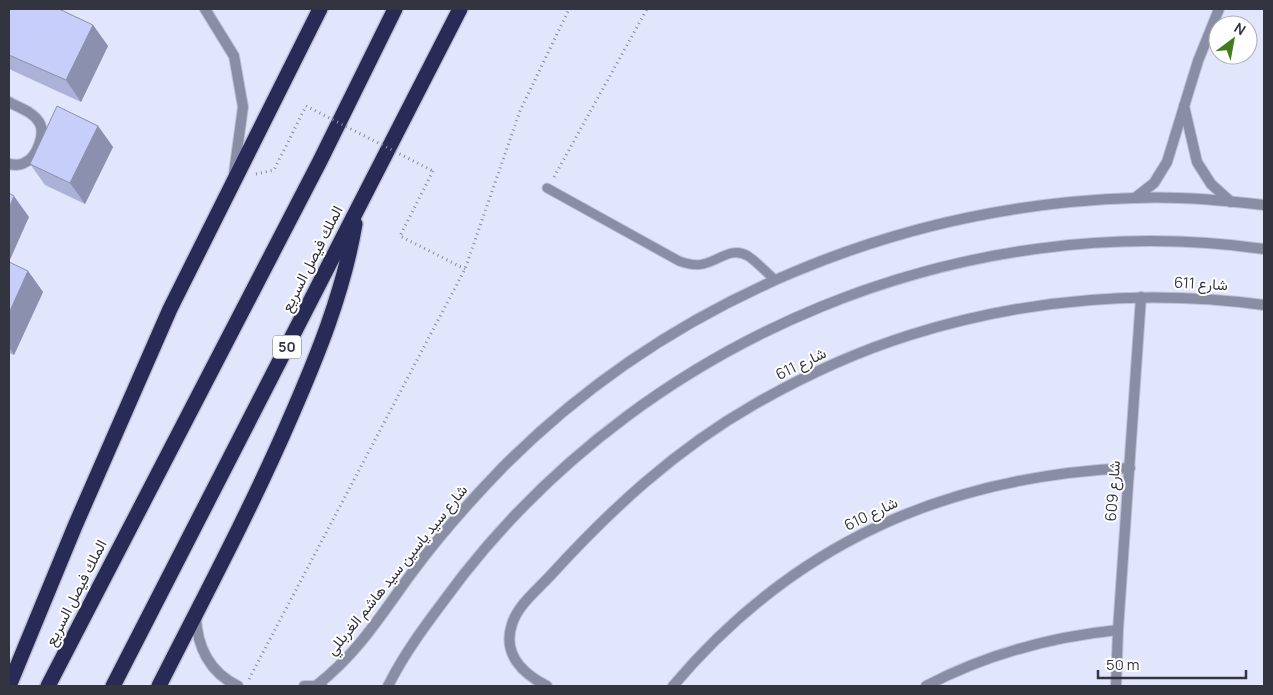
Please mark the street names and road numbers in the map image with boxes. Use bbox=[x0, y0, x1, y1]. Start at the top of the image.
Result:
street label: الملك فيصل السريع bbox=[276, 202, 348, 316]
street label: شارع 611 bbox=[1173, 272, 1229, 296]
road number: 50 bbox=[273, 336, 301, 358]
street label: شارع 611 bbox=[772, 342, 830, 386]
street label: شارع 609 bbox=[1100, 460, 1126, 522]
street label: شارع سيد ياسين سيد هاشم الغربللي bbox=[321, 480, 475, 661]
street label: شارع 610 bbox=[840, 491, 902, 536]
street label: الملك فيصل السريع bbox=[40, 536, 112, 650]

